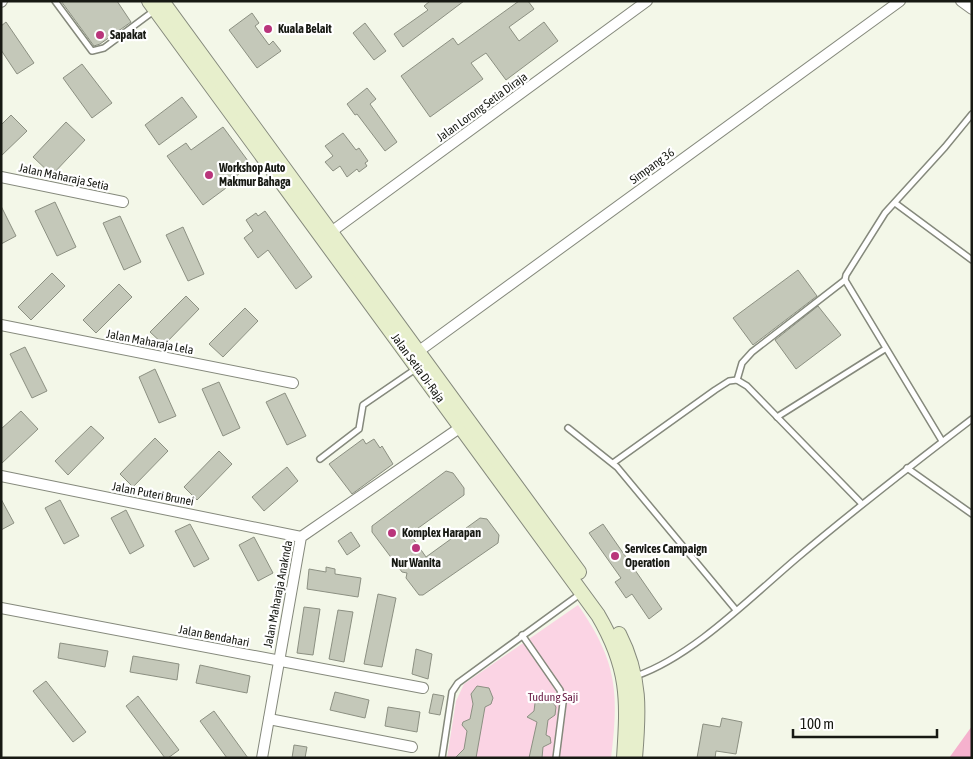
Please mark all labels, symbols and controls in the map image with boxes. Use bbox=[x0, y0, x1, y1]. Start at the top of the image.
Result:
place label: Kuala Belait bbox=[278, 22, 332, 36]
marker: Kuala Belait bbox=[262, 23, 274, 35]
place label: Sapakat bbox=[110, 28, 147, 42]
marker: Sapakat bbox=[94, 29, 106, 41]
street label: Jalan Lorong Setia Diraja bbox=[434, 69, 530, 145]
street label: Simpang 36 bbox=[627, 145, 677, 187]
street label: Jalan Maharaja Setia bbox=[18, 161, 110, 193]
place label: Workshop Auto Makmur Bahaga bbox=[218, 161, 291, 189]
marker: Workshop Auto Makmur Bahaga bbox=[203, 169, 215, 181]
street label: Jalan Maharaja Lela bbox=[105, 327, 195, 357]
street label: Jalan Setia Di-Raja bbox=[388, 331, 448, 405]
street label: Jalan Puteri Brunei bbox=[111, 479, 195, 509]
place label: Komplex Harapan bbox=[402, 526, 481, 540]
marker: Komplex Harapan bbox=[386, 527, 398, 539]
street label: Jalan Maharaja Anaknda bbox=[261, 539, 295, 649]
marker: Nur Wanita bbox=[410, 542, 422, 554]
place label: Services Campaign Operation bbox=[625, 542, 707, 570]
marker: Services Campaign Operation bbox=[609, 550, 621, 562]
place label: Nur Wanita bbox=[391, 556, 441, 570]
street label: Jalan Bendahari bbox=[178, 622, 250, 650]
park label: Tudung Saji bbox=[528, 690, 578, 704]
scale bar bbox=[793, 706, 937, 738]
text: 100 m bbox=[800, 715, 834, 732]

